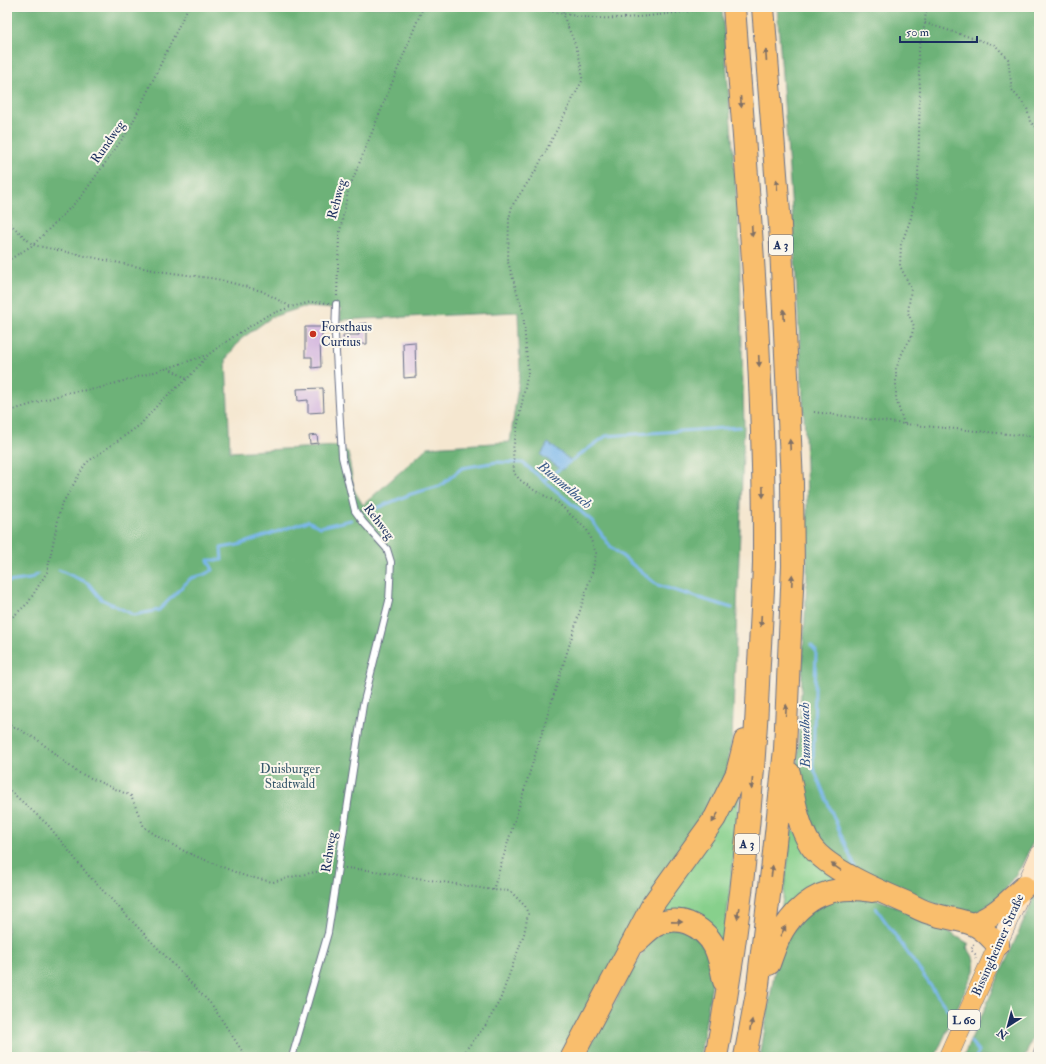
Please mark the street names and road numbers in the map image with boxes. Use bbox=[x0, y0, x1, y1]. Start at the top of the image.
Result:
street label: Rundweg bbox=[87, 117, 129, 167]
street label: Rehweg bbox=[324, 177, 350, 221]
road number: A 3 bbox=[769, 235, 793, 255]
street label: Rehweg bbox=[360, 501, 398, 544]
street label: Rehweg bbox=[318, 830, 340, 874]
road number: A 3 bbox=[735, 834, 759, 854]
street label: Bissingheimer Straße bbox=[968, 891, 1028, 999]
road number: L 60 bbox=[948, 1010, 980, 1030]

